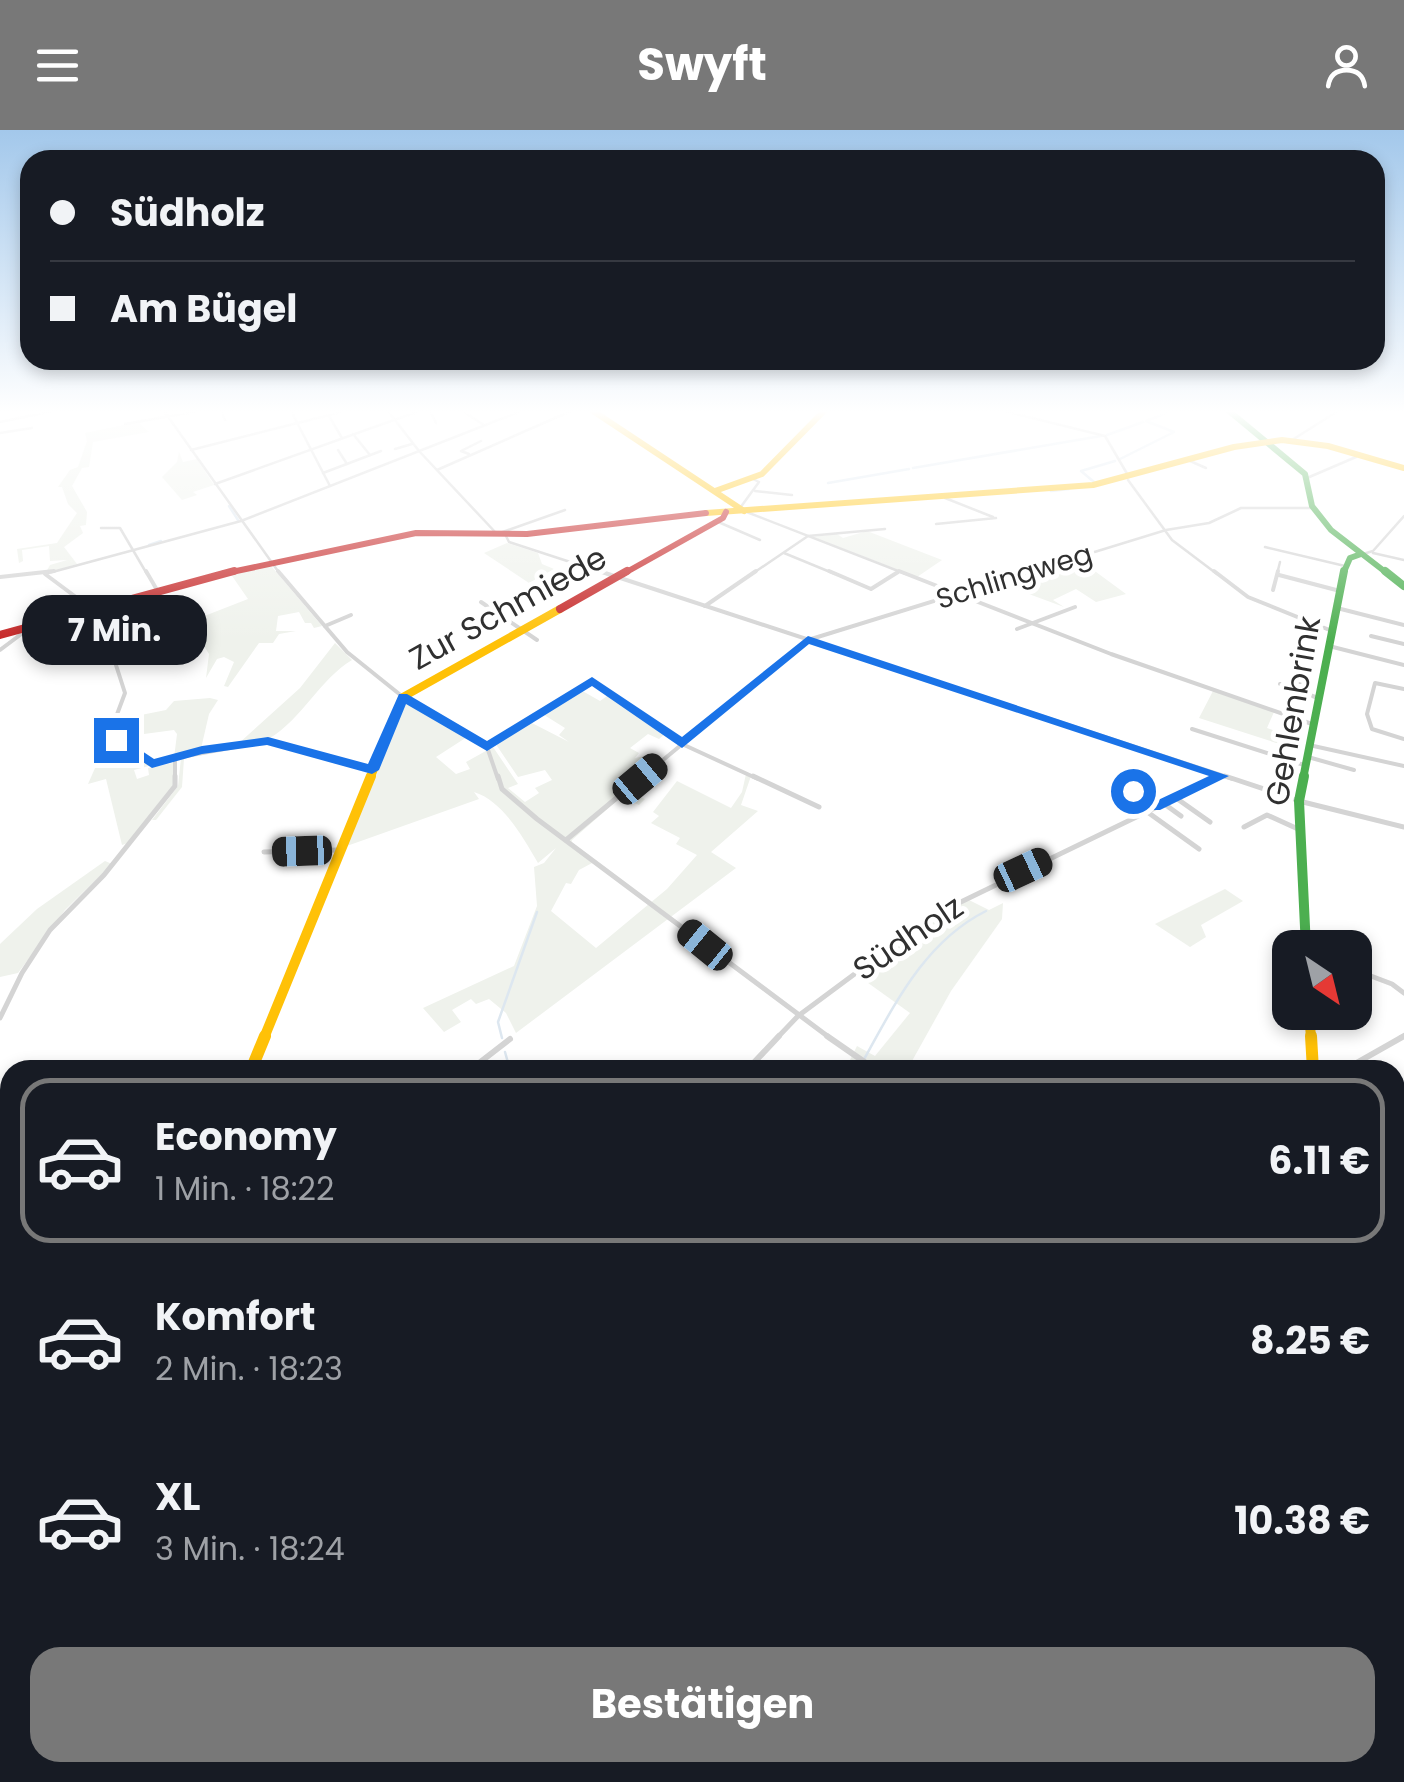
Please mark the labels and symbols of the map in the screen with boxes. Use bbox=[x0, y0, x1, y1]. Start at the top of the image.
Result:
street label: Schlingweg bbox=[931, 534, 1097, 619]
street label: Zur Schmiede bbox=[401, 535, 614, 680]
callout: 7 Min. bbox=[23, 595, 208, 665]
street label: Gehlenbrink bbox=[1254, 612, 1331, 809]
route end bbox=[94, 718, 139, 763]
car bbox=[607, 748, 673, 810]
route start bbox=[1111, 769, 1156, 814]
car bbox=[271, 835, 333, 867]
car bbox=[989, 844, 1057, 896]
street label: Südholz bbox=[844, 884, 972, 991]
car bbox=[672, 914, 738, 976]
north arrow bbox=[1272, 930, 1372, 1030]

